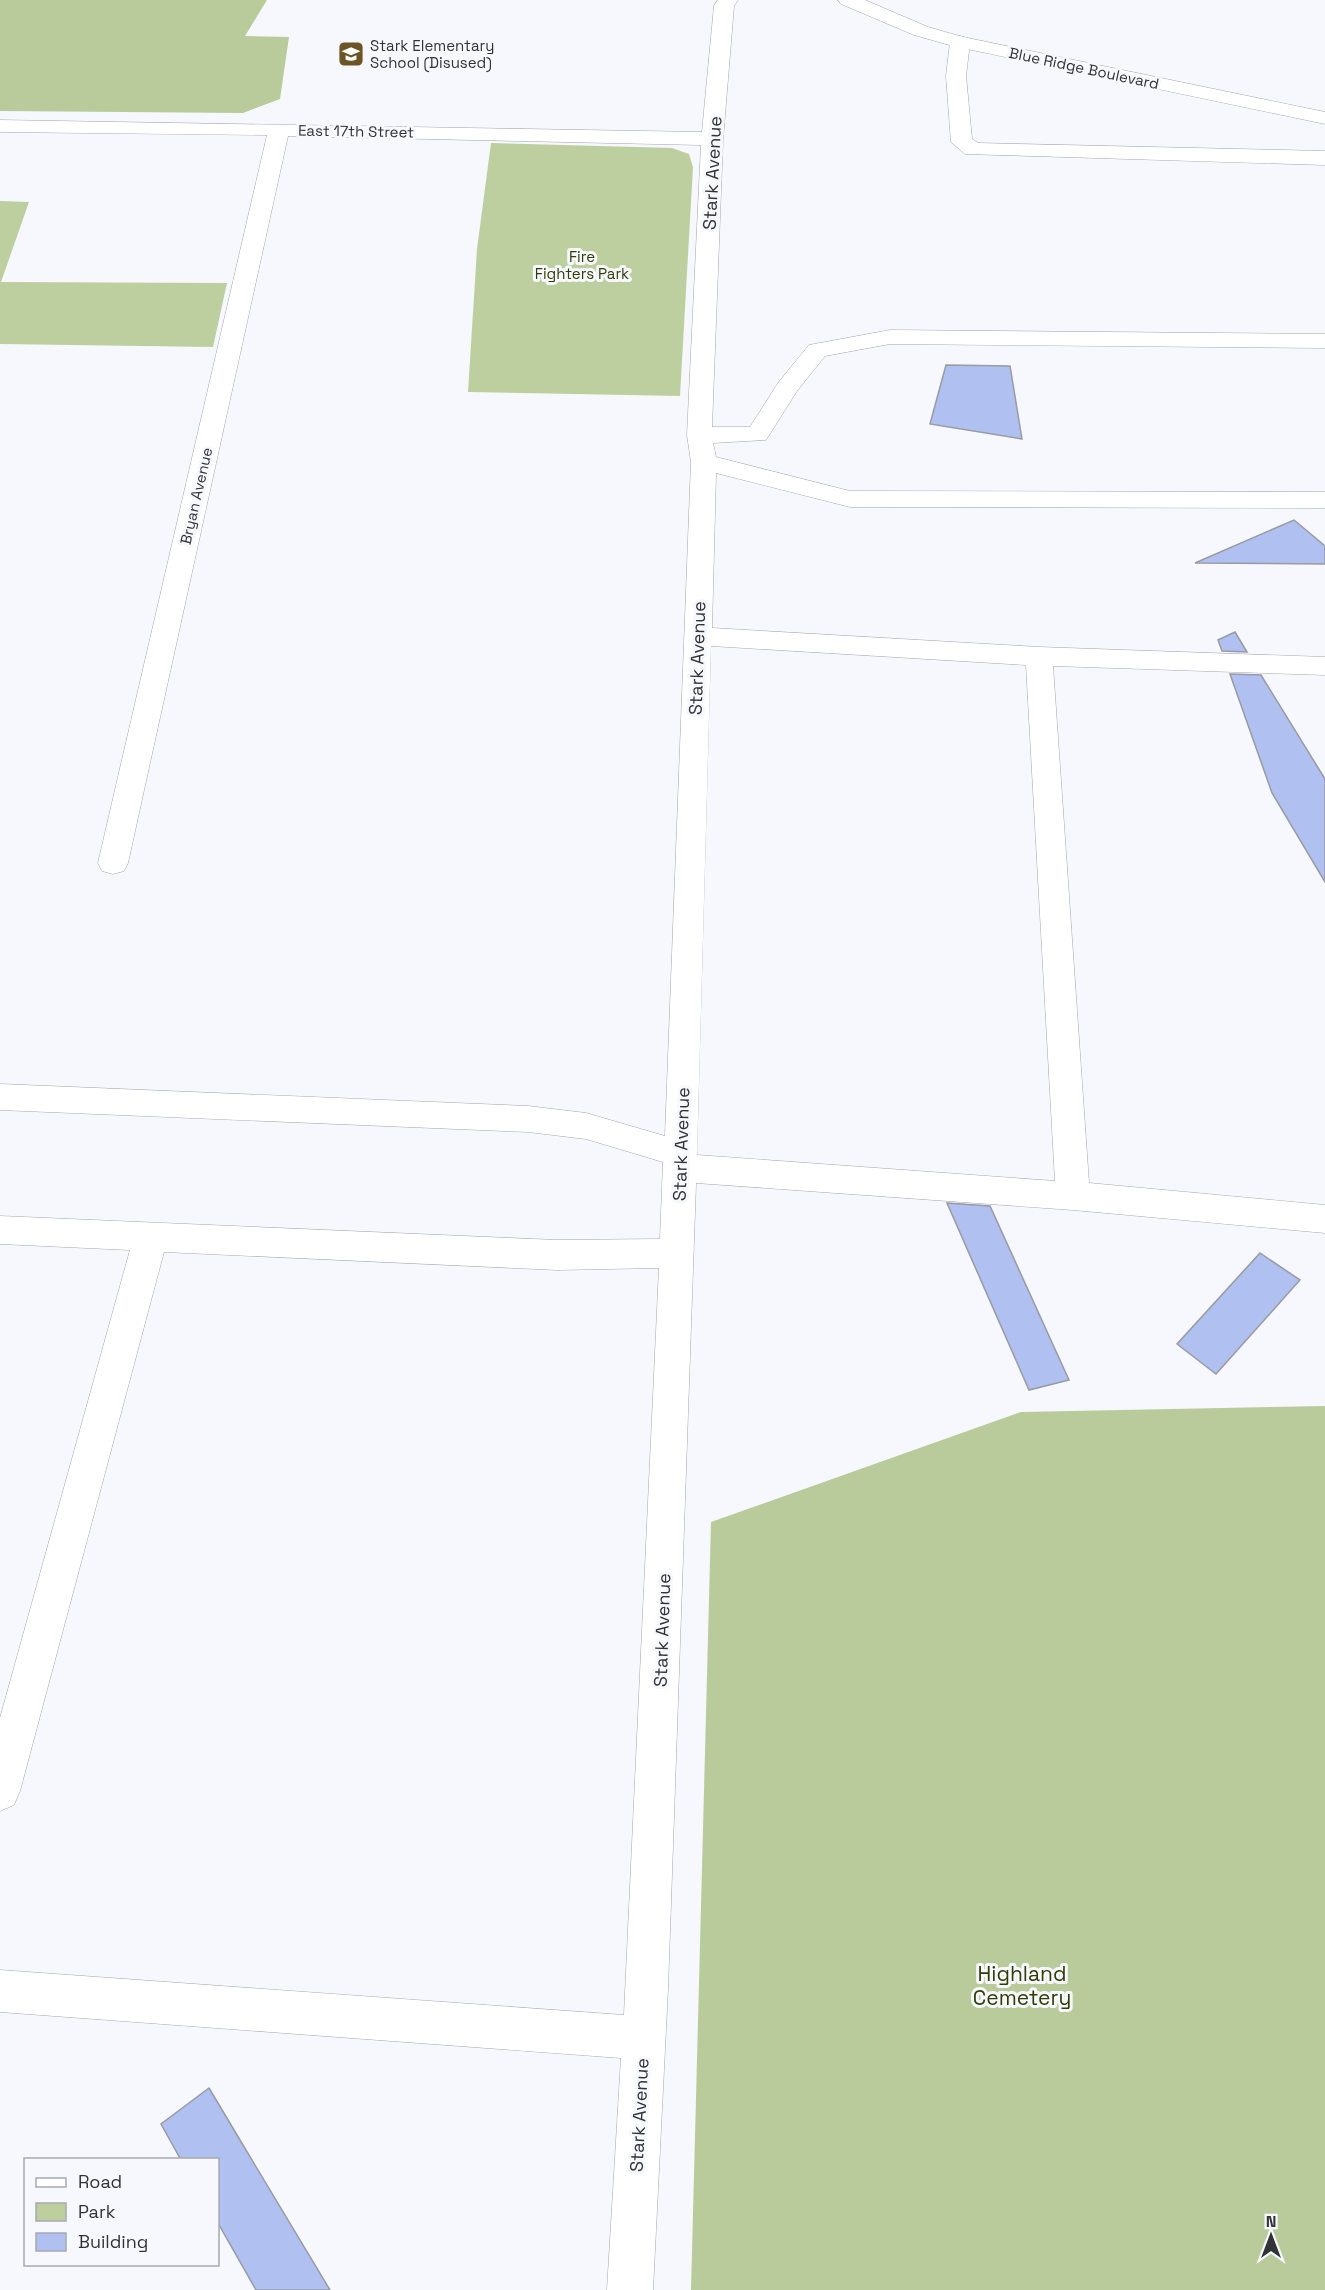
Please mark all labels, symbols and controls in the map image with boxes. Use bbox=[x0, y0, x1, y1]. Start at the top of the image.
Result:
place label: Stark Elementary School (Disused) bbox=[370, 36, 494, 73]
school or university icon: Stark Elementary School (Disused) bbox=[336, 39, 366, 69]
street label: Blue Ridge Boulevard bbox=[1007, 43, 1161, 93]
street label: Stark Avenue bbox=[698, 115, 726, 231]
street label: East 17th Street bbox=[298, 120, 414, 142]
park label: Fire Fighters Park bbox=[535, 247, 629, 283]
street label: Bryan Avenue bbox=[176, 445, 216, 546]
street label: Stark Avenue bbox=[684, 601, 710, 715]
street label: Stark Avenue bbox=[668, 1087, 694, 1201]
street label: Stark Avenue bbox=[649, 1573, 675, 1687]
park label: Highland Cemetery bbox=[973, 1960, 1071, 2011]
street label: Stark Avenue bbox=[625, 2057, 653, 2173]
legend bbox=[24, 2158, 219, 2266]
text: Road bbox=[78, 2170, 122, 2193]
text: Park bbox=[78, 2200, 116, 2223]
north arrow bbox=[1241, 2206, 1301, 2266]
text: N bbox=[1266, 2211, 1276, 2232]
text: Building bbox=[78, 2230, 148, 2253]

